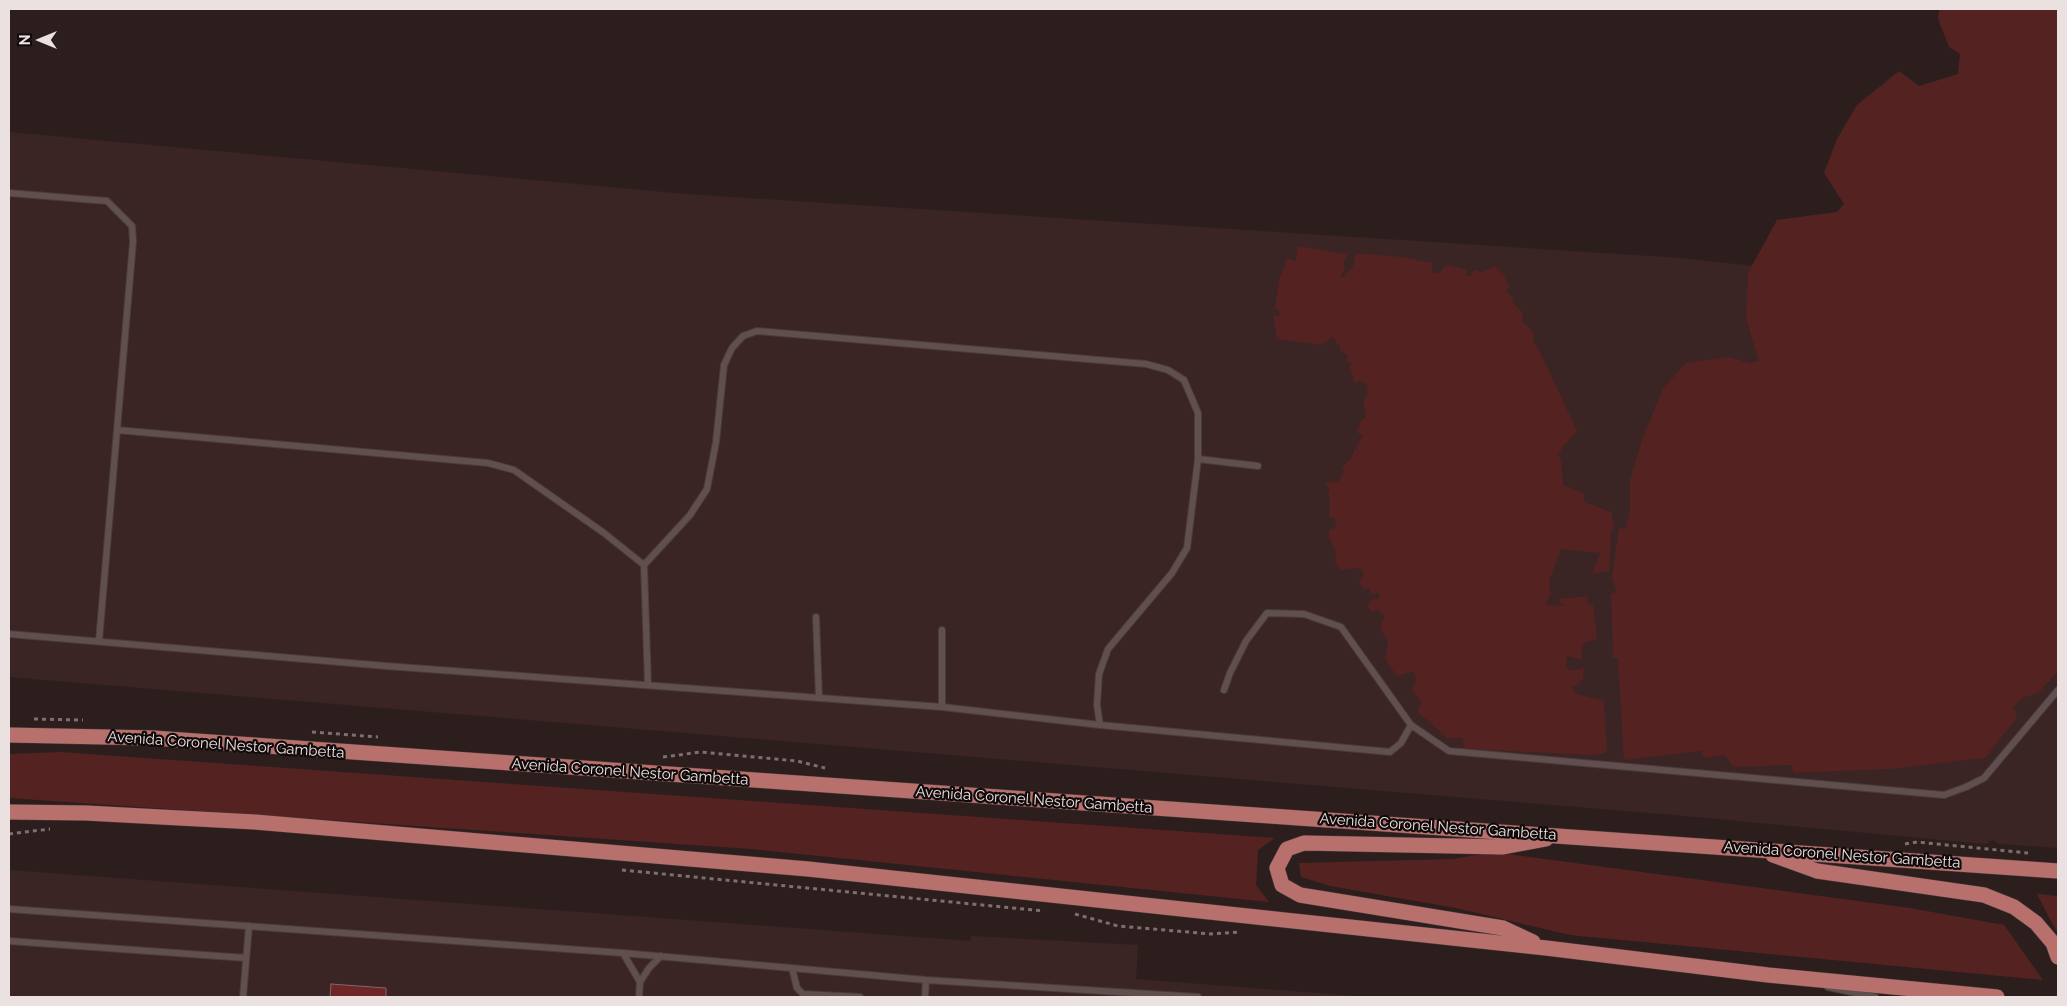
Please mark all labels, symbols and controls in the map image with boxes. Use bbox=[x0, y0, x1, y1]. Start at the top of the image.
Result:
north arrow bbox=[15, 15, 65, 65]
text: N bbox=[17, 35, 33, 45]
street label: Avenida Coronel Nestor Gambetta bbox=[107, 728, 345, 762]
street label: Avenida Coronel Nestor Gambetta bbox=[511, 755, 749, 789]
street label: Avenida Coronel Nestor Gambetta bbox=[915, 783, 1153, 817]
street label: Avenida Coronel Nestor Gambetta bbox=[1319, 810, 1557, 844]
street label: Avenida Coronel Nestor Gambetta bbox=[1723, 838, 1961, 872]

